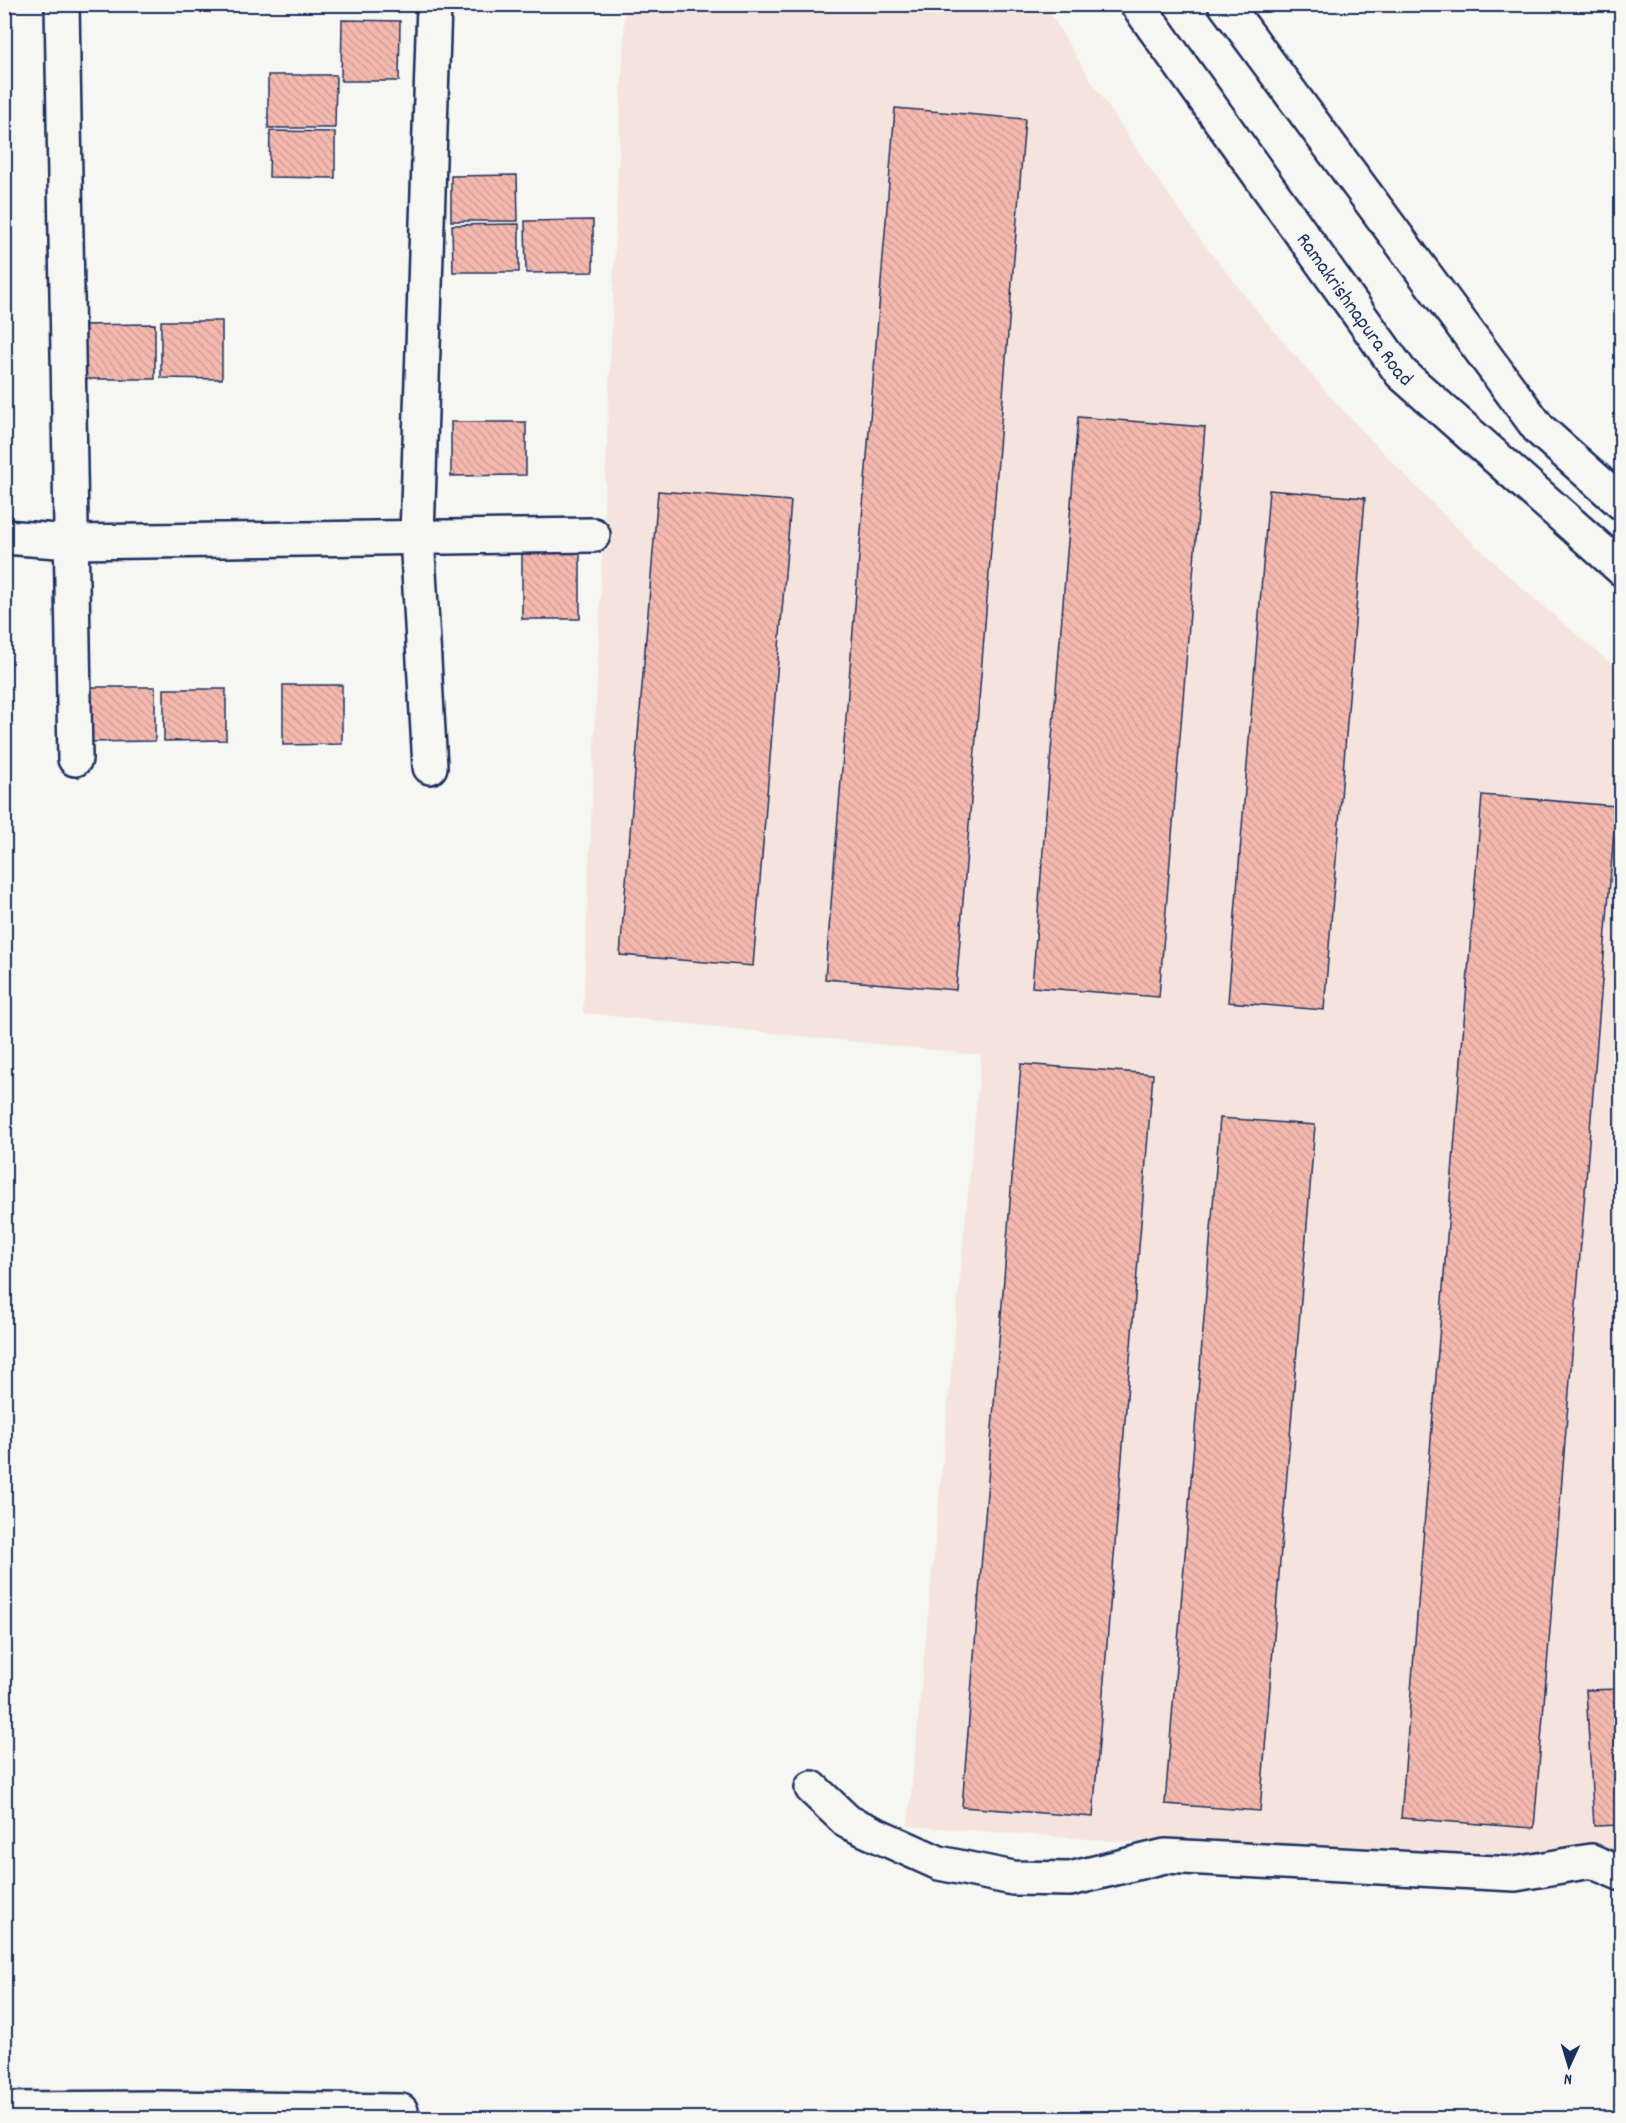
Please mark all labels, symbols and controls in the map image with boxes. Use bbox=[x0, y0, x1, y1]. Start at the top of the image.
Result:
street label: Ramakrishnapura Road bbox=[1287, 227, 1419, 395]
north arrow bbox=[1539, 2036, 1599, 2096]
text: N bbox=[1563, 2067, 1573, 2090]

